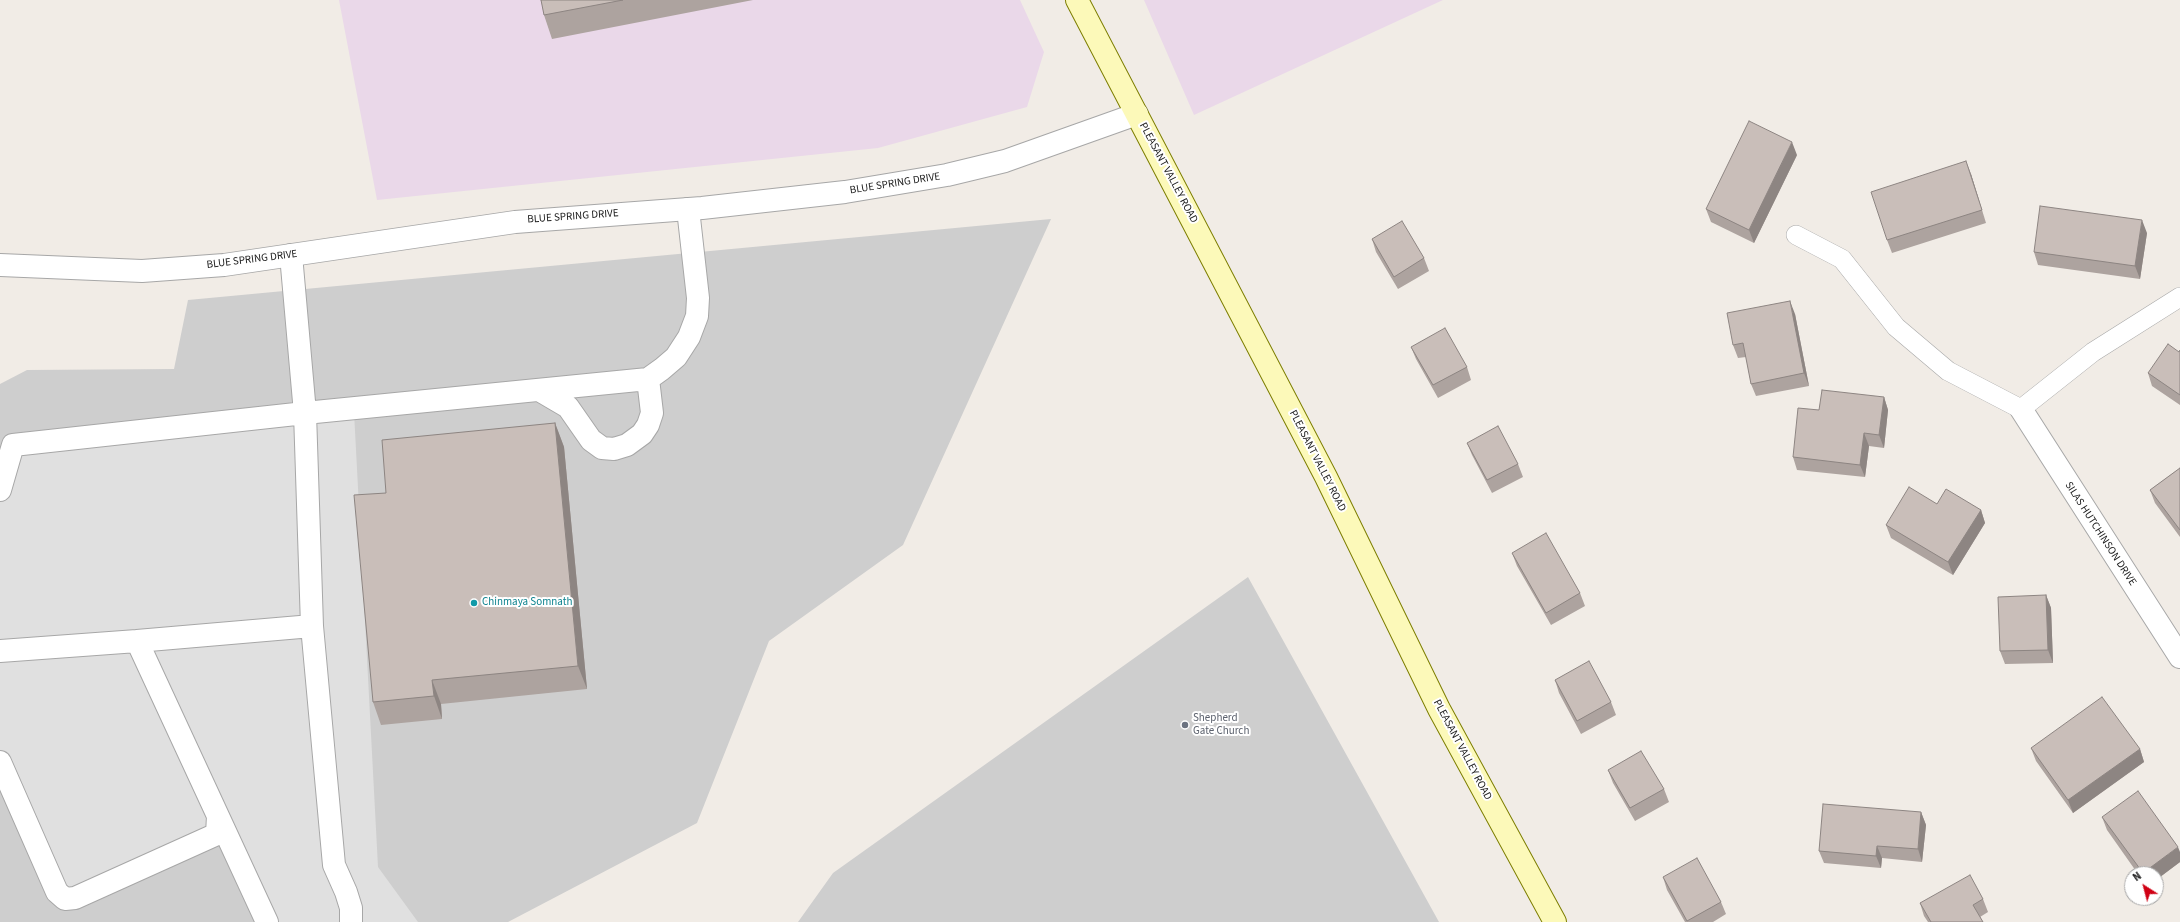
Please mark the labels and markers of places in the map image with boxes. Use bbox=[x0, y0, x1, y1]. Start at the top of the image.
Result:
place label: Chinmaya Somnath bbox=[482, 596, 572, 610]
marker: Chinmaya Somnath bbox=[469, 598, 479, 608]
place label: Shepherd Gate Church bbox=[1193, 712, 1249, 738]
marker: Shepherd Gate Church bbox=[1180, 720, 1190, 730]

